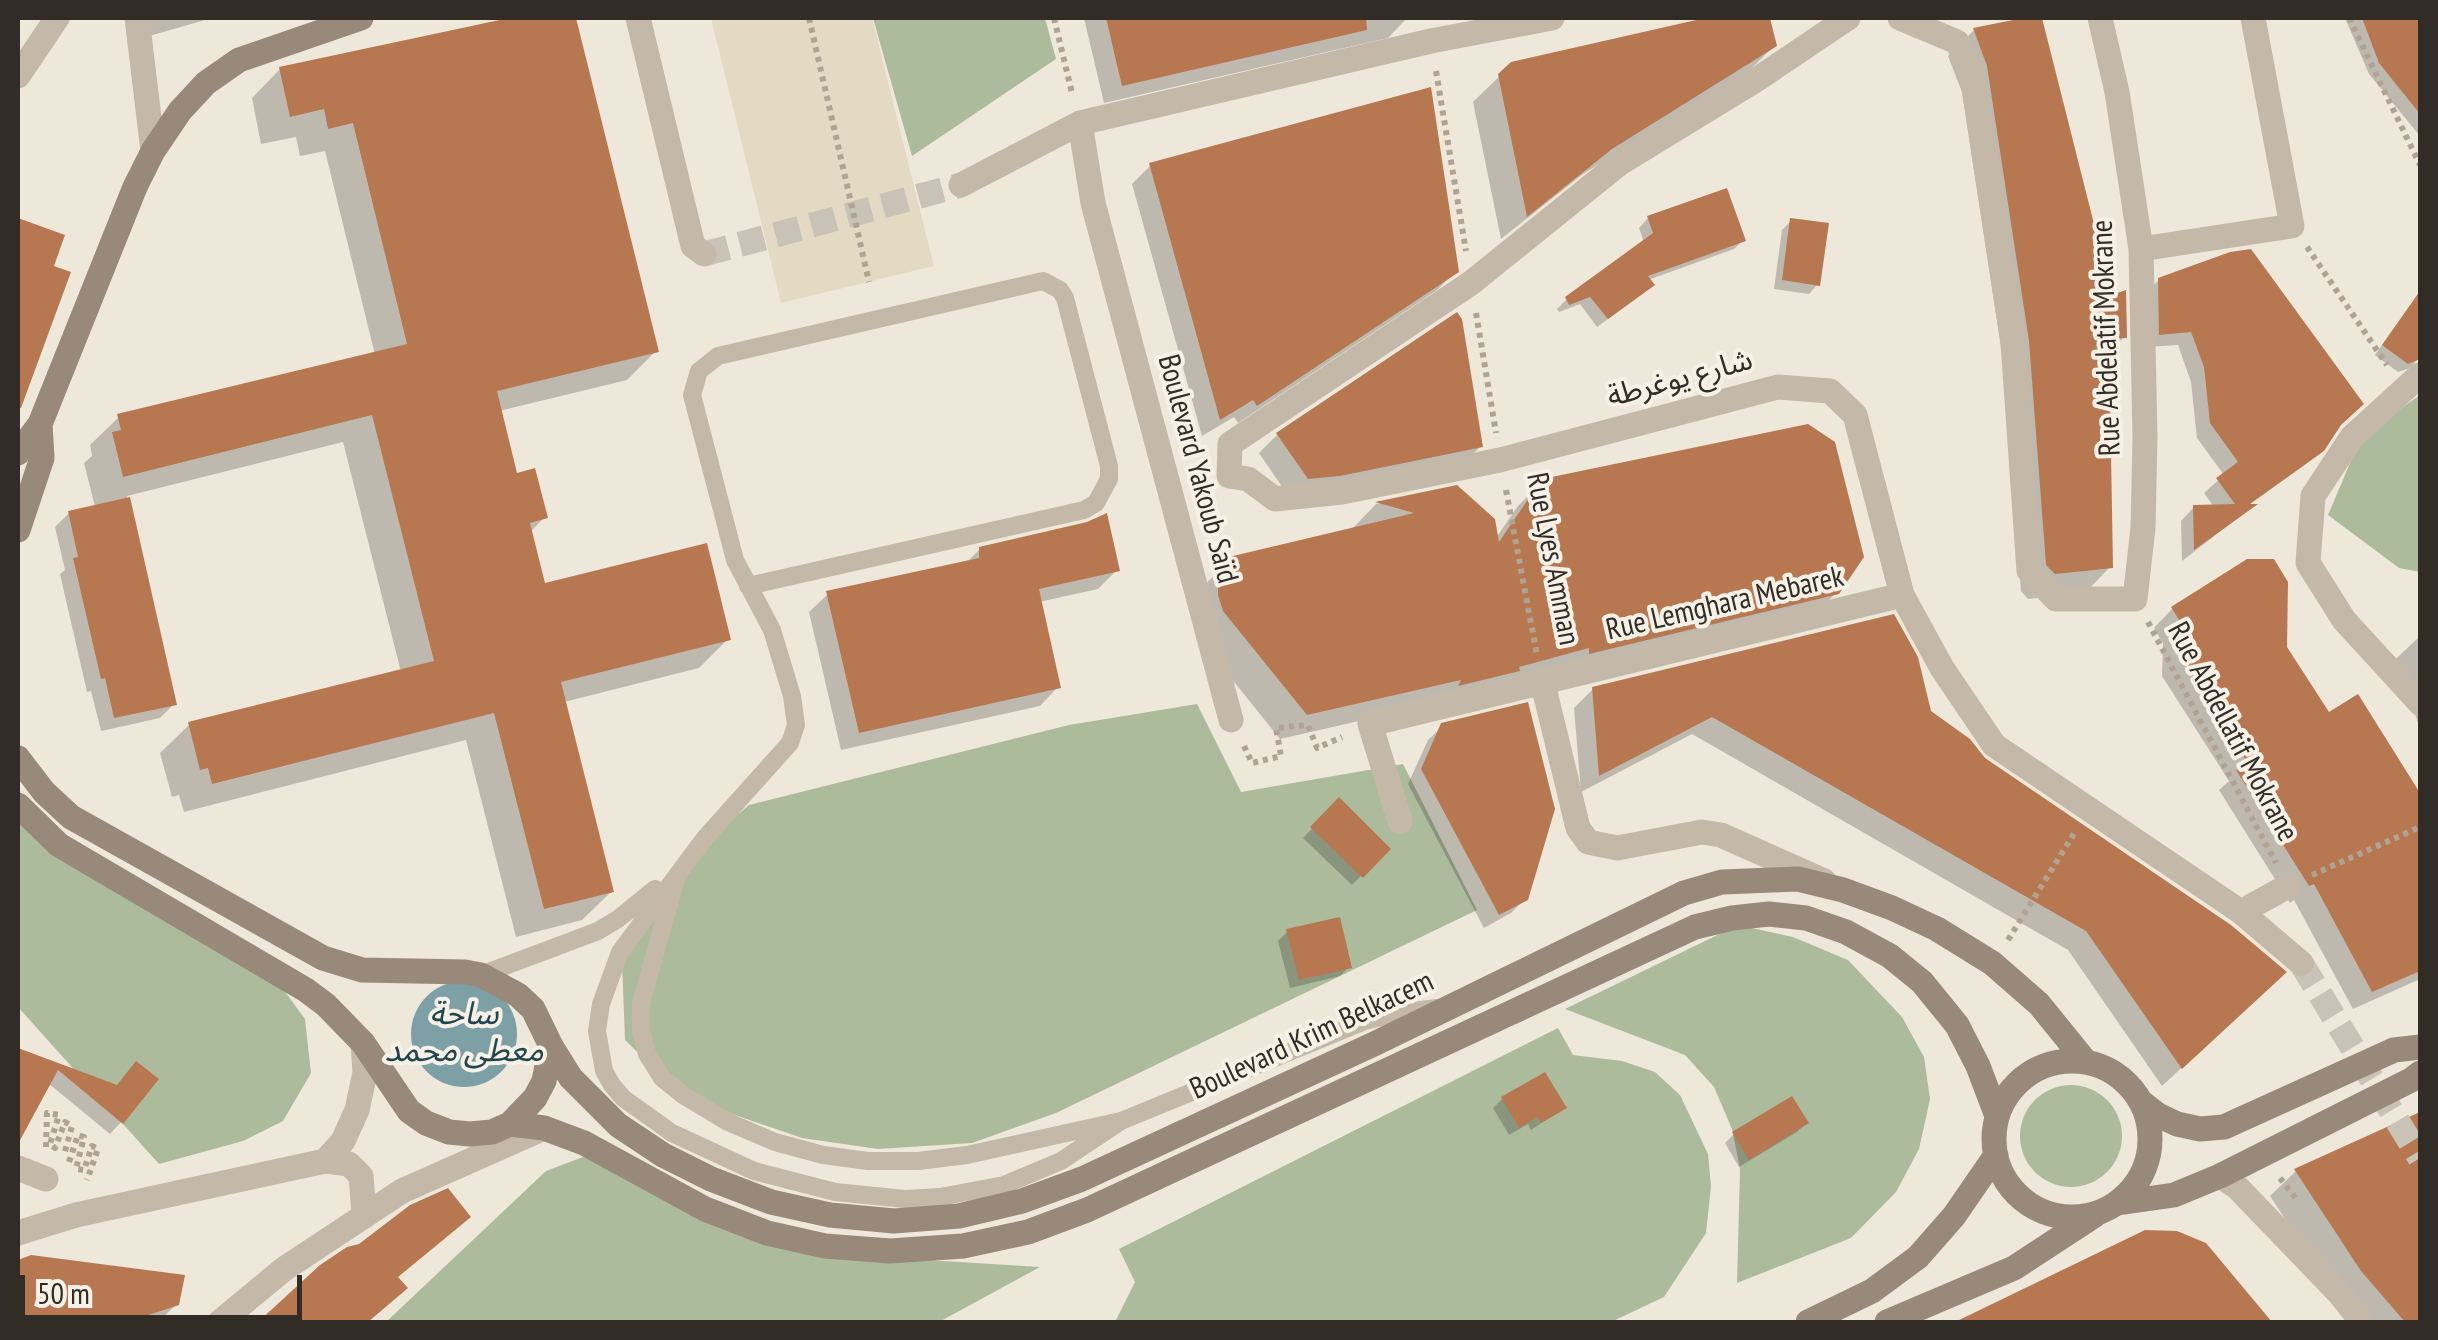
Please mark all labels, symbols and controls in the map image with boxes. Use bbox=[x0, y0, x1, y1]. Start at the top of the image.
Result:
street label: Rue Abdelatif Mokrane bbox=[2085, 219, 2129, 457]
street label: شارع يوغرطة bbox=[1603, 342, 1757, 416]
street label: Boulevard Yakoub Saïd bbox=[1149, 351, 1245, 587]
street label: Rue Lyes Amman bbox=[1518, 470, 1586, 648]
street label: Rue Lemghara Mebarek bbox=[1603, 559, 1847, 649]
street label: Rue Abdellatif Mokrane bbox=[2159, 616, 2305, 848]
street label: Boulevard Krim Belkacem bbox=[1185, 964, 1439, 1108]
water label: ساحة معطى محمد bbox=[384, 996, 544, 1071]
scale bar bbox=[25, 1255, 308, 1317]
text: 50 m bbox=[37, 1273, 90, 1312]

